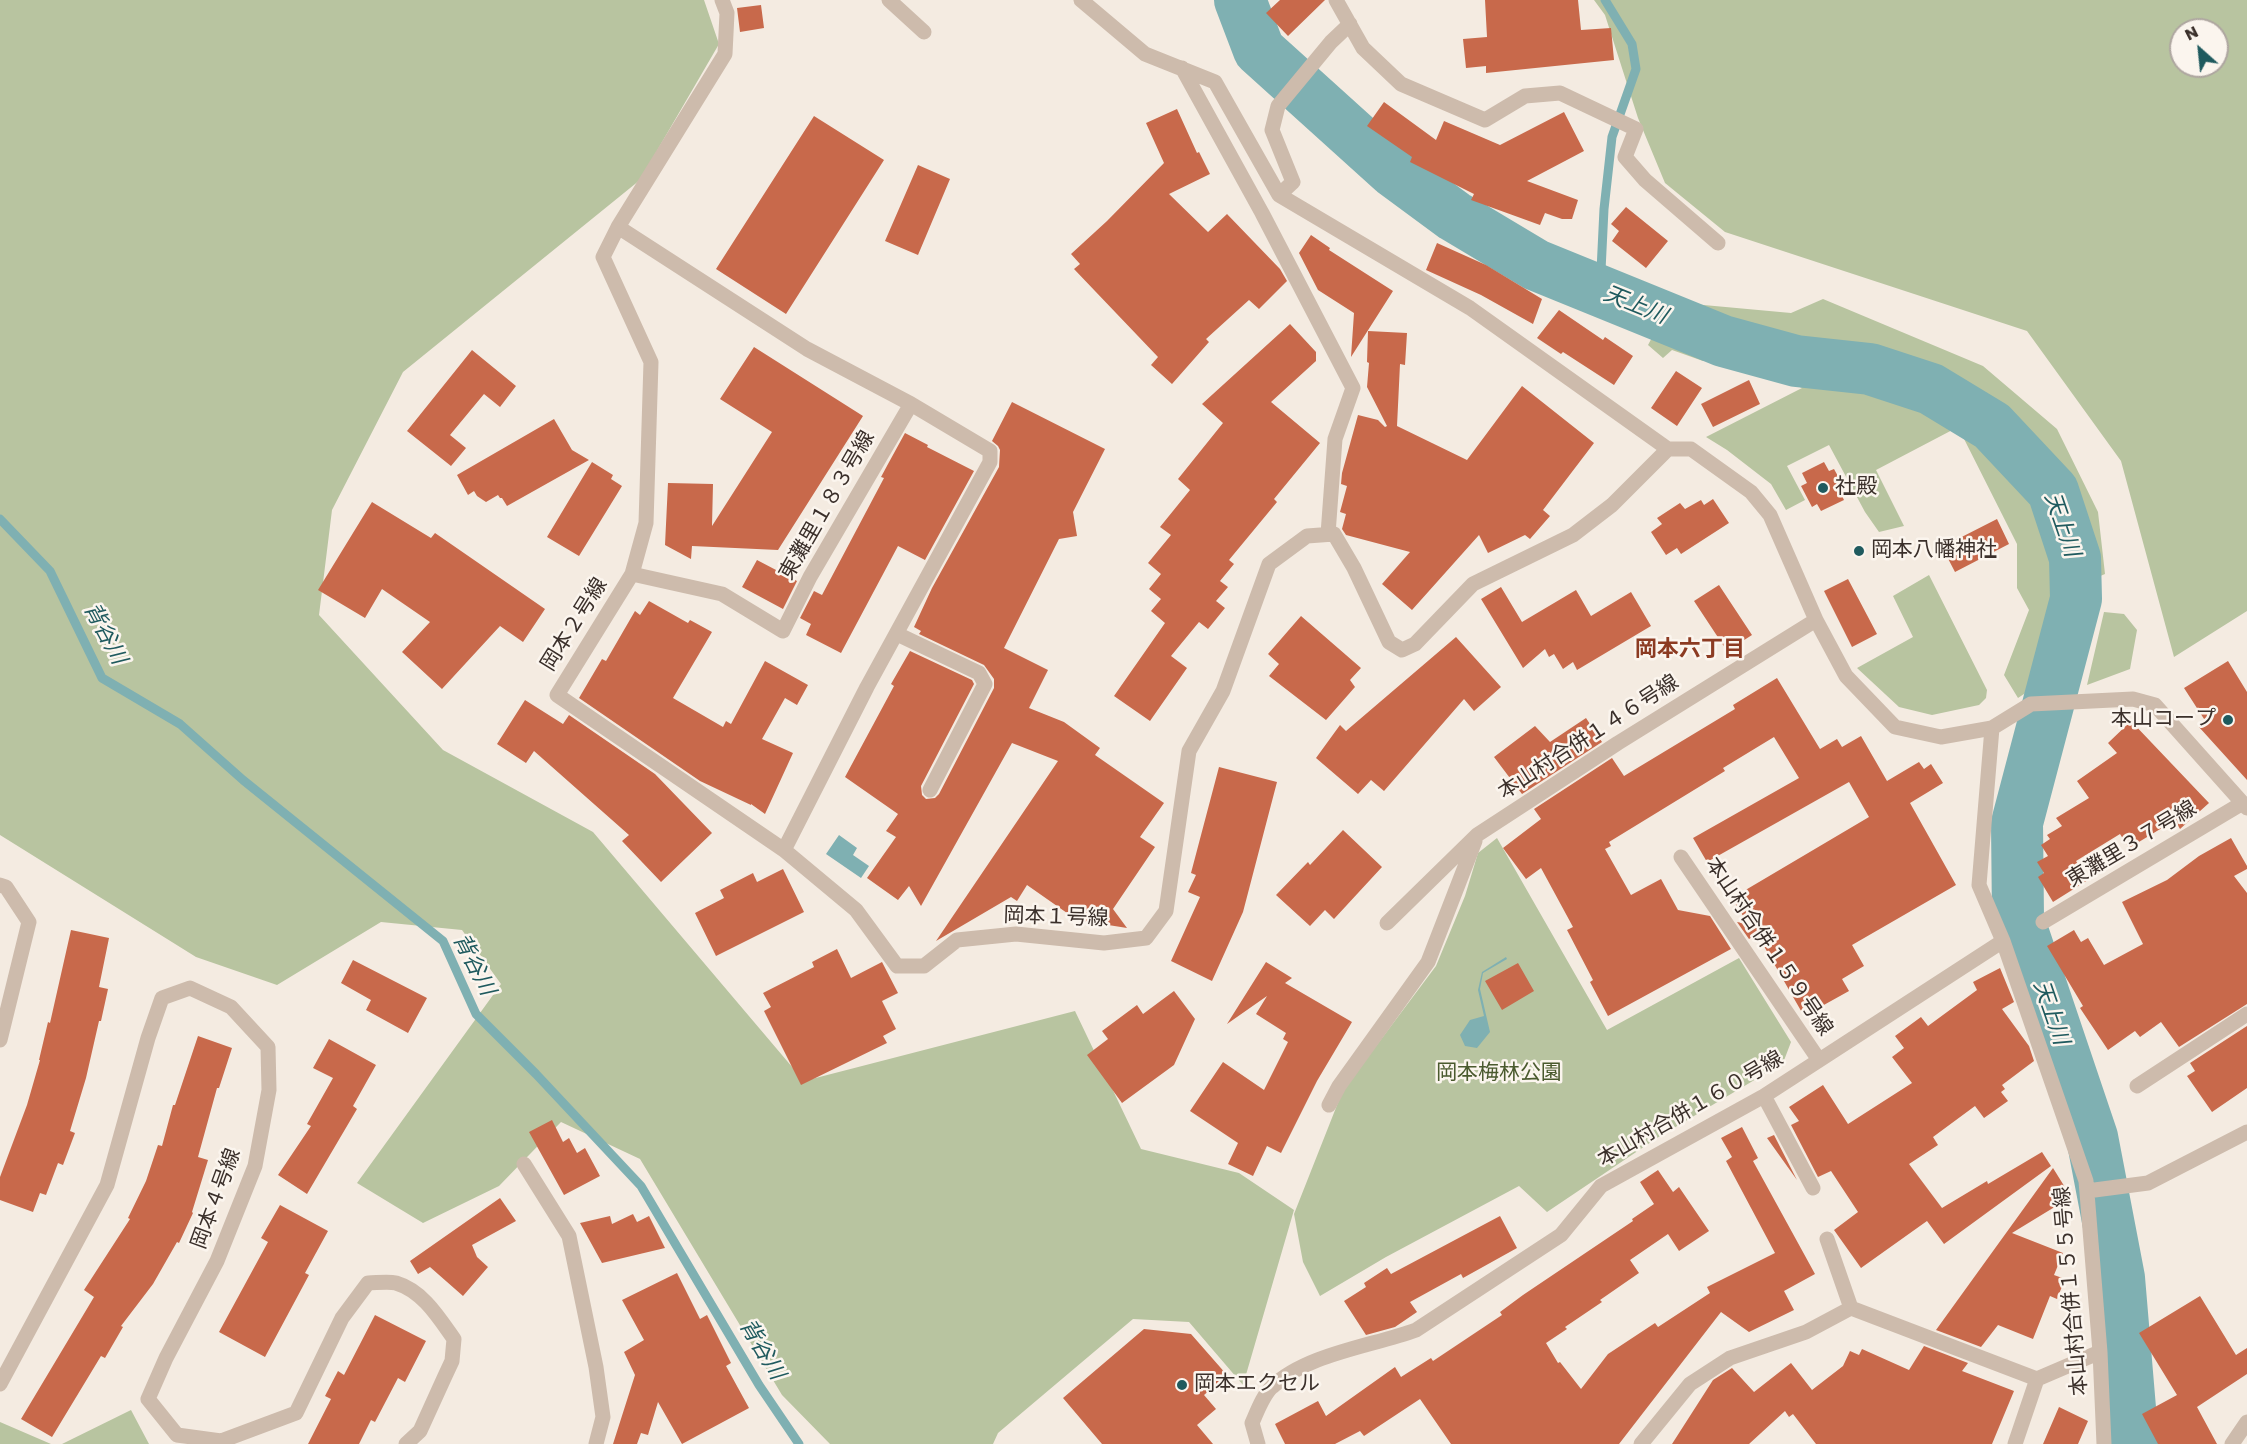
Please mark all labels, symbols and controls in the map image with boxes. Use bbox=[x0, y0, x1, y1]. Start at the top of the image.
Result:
north arrow bbox=[2169, 18, 2229, 78]
text: N bbox=[2181, 20, 2202, 46]
water label: 天上川 bbox=[1599, 281, 1671, 331]
street label: 東灘里１８３号線 bbox=[775, 427, 881, 585]
place label: 社殿 bbox=[1835, 475, 1877, 501]
marker: 社殿 bbox=[1816, 481, 1830, 495]
water label: 天上川 bbox=[2038, 490, 2084, 560]
place label: 岡本八幡神社 bbox=[1871, 538, 1997, 564]
marker: 岡本八幡神社 bbox=[1852, 544, 1866, 558]
street label: 岡本２号線 bbox=[536, 574, 614, 676]
water label: 背谷川 bbox=[77, 599, 131, 669]
district label: 岡本六丁目 bbox=[1635, 637, 1745, 663]
street label: 本山村合併１４６号線 bbox=[1494, 670, 1684, 806]
place label: 本山コープ bbox=[2111, 707, 2216, 733]
marker: 本山コープ bbox=[2221, 713, 2235, 727]
street label: 東灘里３７号線 bbox=[2063, 796, 2201, 894]
street label: 本山村合併１５９号線 bbox=[1699, 853, 1837, 1041]
street label: 岡本１号線 bbox=[1003, 904, 1109, 932]
water label: 背谷川 bbox=[446, 930, 500, 1000]
water label: 天上川 bbox=[2027, 978, 2073, 1048]
street label: 本山村合併１６０号線 bbox=[1594, 1047, 1788, 1173]
park label: 岡本梅林公園 bbox=[1436, 1061, 1562, 1087]
street label: 岡本４号線 bbox=[187, 1145, 247, 1253]
street label: 本山村合併１５５号線 bbox=[2050, 1185, 2094, 1397]
water label: 背谷川 bbox=[733, 1315, 789, 1385]
place label: 岡本エクセル bbox=[1194, 1372, 1320, 1398]
marker: 岡本エクセル bbox=[1175, 1378, 1189, 1392]

